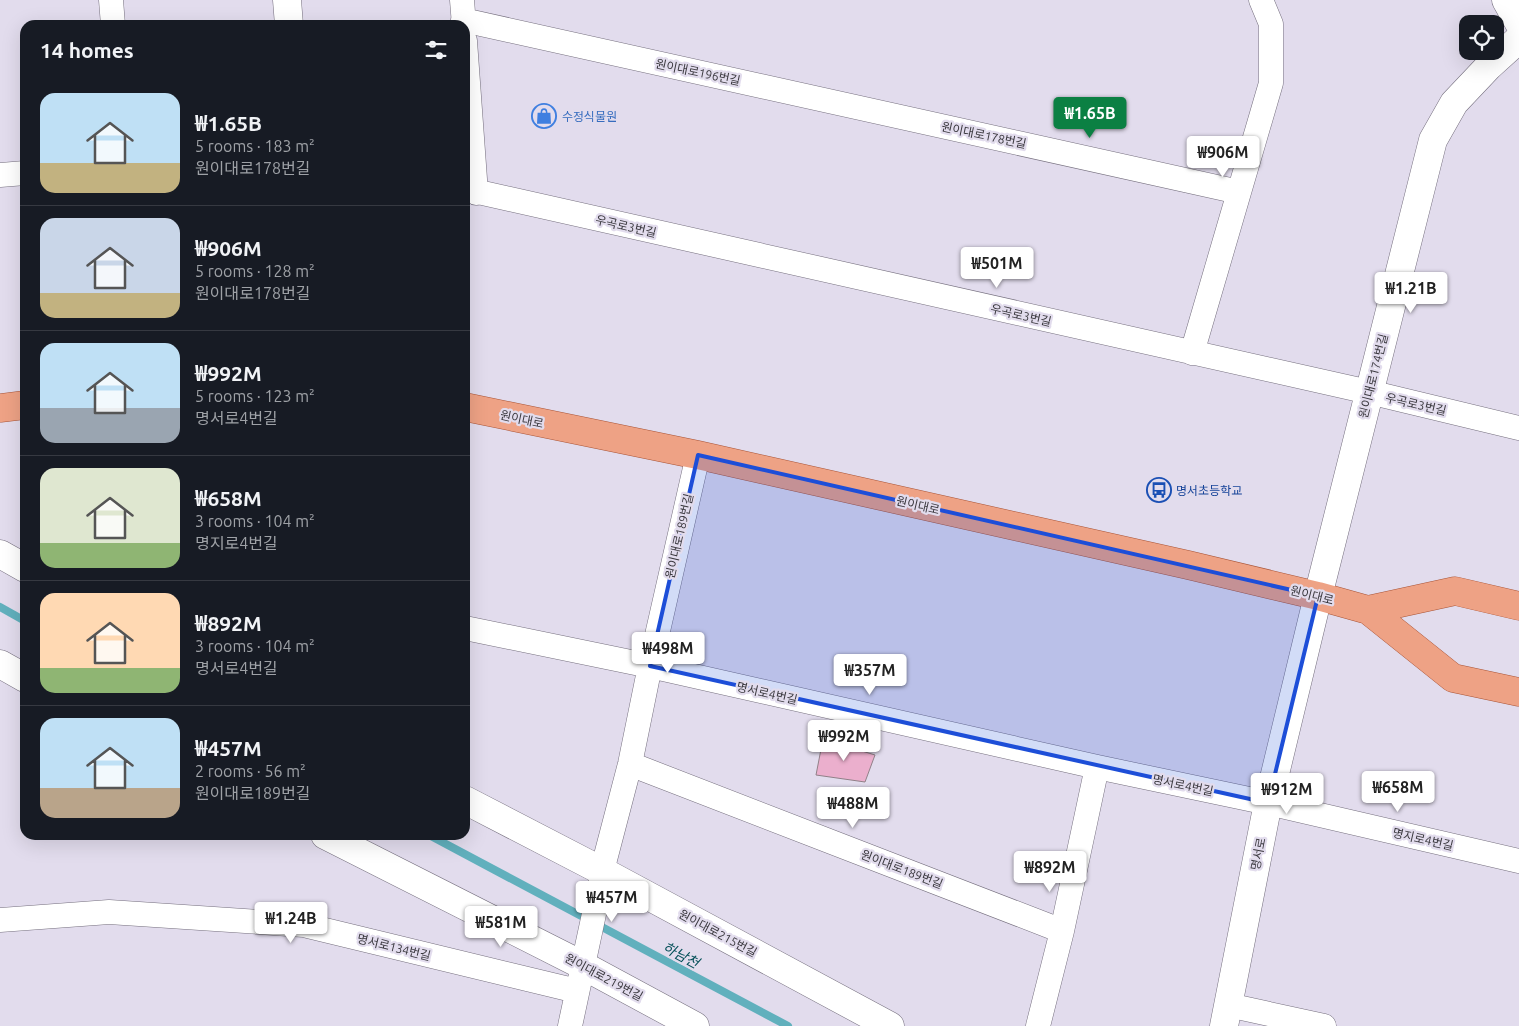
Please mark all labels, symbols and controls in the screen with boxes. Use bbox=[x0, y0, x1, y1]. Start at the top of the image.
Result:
map controls bbox=[1459, 15, 1504, 60]
button: locate bbox=[1459, 15, 1504, 60]
icon: filters bbox=[422, 36, 450, 64]
text: 14 homes bbox=[40, 38, 134, 62]
street label: 원이대로196번길 bbox=[654, 57, 742, 87]
pin: ₩1.65B bbox=[1049, 96, 1131, 139]
shop icon: 수정식물원 bbox=[531, 103, 557, 129]
text: ₩1.65B bbox=[1064, 104, 1116, 122]
place label: 수정식물원 bbox=[562, 110, 617, 123]
text: ₩1.65B bbox=[195, 111, 262, 135]
icon: home bbox=[80, 113, 140, 173]
street label: 원이대로178번길 bbox=[940, 120, 1028, 150]
pin: ₩906M bbox=[1188, 136, 1258, 178]
text: 5 rooms · 183 m² bbox=[195, 137, 315, 155]
text: ₩906M bbox=[1198, 143, 1248, 161]
text: 원이대로178번길 bbox=[195, 159, 310, 177]
street label: 우곡로3번길 bbox=[594, 213, 658, 239]
text: ₩906M bbox=[195, 236, 262, 260]
icon: home bbox=[80, 238, 140, 298]
pin: ₩501M bbox=[962, 246, 1032, 289]
text: ₩501M bbox=[972, 254, 1022, 272]
text: 5 rooms · 128 m² bbox=[195, 262, 315, 280]
pin: ₩1.21B bbox=[1370, 272, 1452, 314]
text: ₩1.21B bbox=[1385, 279, 1437, 297]
text: 원이대로178번길 bbox=[195, 284, 310, 302]
street label: 우곡로3번길 bbox=[989, 302, 1053, 328]
street label: 원이대로174번길 bbox=[1356, 332, 1390, 420]
text: ₩992M bbox=[195, 361, 262, 385]
icon: home bbox=[80, 363, 140, 423]
text: 5 rooms · 123 m² bbox=[195, 387, 315, 405]
street label: 우곡로3번길 bbox=[1384, 391, 1448, 417]
street label: 원이대로 bbox=[499, 408, 545, 430]
text: 명서로4번길 bbox=[195, 409, 278, 427]
bus stop icon: 명서초등학교 bbox=[1146, 477, 1172, 503]
place label: 명서초등학교 bbox=[1176, 484, 1242, 497]
text: ₩658M bbox=[195, 486, 262, 510]
icon: home bbox=[80, 488, 140, 548]
street label: 원이대로189번길 bbox=[663, 492, 695, 580]
street label: 원이대로 bbox=[895, 494, 941, 516]
text: 3 rooms · 104 m² bbox=[195, 512, 315, 530]
text: 명지로4번길 bbox=[195, 534, 278, 552]
street label: 원이대로 bbox=[1289, 583, 1335, 607]
text: ₩892M bbox=[195, 611, 262, 635]
icon: home bbox=[80, 613, 140, 673]
pin: ₩498M bbox=[633, 632, 703, 674]
text: 3 rooms · 104 m² bbox=[195, 637, 315, 655]
text: ₩498M bbox=[643, 639, 693, 657]
pin: ₩357M bbox=[835, 654, 905, 696]
text: 명서로4번길 bbox=[195, 659, 278, 677]
text: ₩357M bbox=[845, 661, 895, 679]
street label: 명서로4번길 bbox=[735, 680, 799, 706]
pin: ₩992M bbox=[809, 720, 879, 762]
text: ₩992M bbox=[819, 727, 869, 745]
text: ₩457M bbox=[195, 736, 262, 760]
icon: home bbox=[80, 738, 140, 798]
text: 2 rooms · 56 m² bbox=[195, 762, 306, 780]
pin: ₩658M bbox=[1363, 770, 1433, 813]
street label: 명서로4번길 bbox=[1151, 772, 1215, 798]
pin: ₩912M bbox=[1252, 772, 1322, 815]
text: ₩658M bbox=[1373, 778, 1423, 796]
text: ₩912M bbox=[1262, 780, 1312, 798]
text: 원이대로189번길 bbox=[195, 784, 310, 802]
pin: ₩488M bbox=[818, 786, 888, 829]
text: ₩488M bbox=[828, 794, 878, 812]
street label: 명지로4번길 bbox=[1391, 826, 1455, 852]
street label: 명서로 bbox=[1248, 837, 1268, 871]
street label: 원이대로189번길 bbox=[859, 847, 945, 891]
pin: ₩892M bbox=[1015, 850, 1085, 893]
text: ₩892M bbox=[1025, 858, 1075, 876]
pin: ₩457M bbox=[577, 880, 647, 923]
text: ₩457M bbox=[587, 888, 637, 906]
pin: ₩1.24B bbox=[250, 902, 332, 944]
pin: ₩581M bbox=[466, 906, 536, 948]
street label: 원이대로215번길 bbox=[677, 907, 759, 959]
text: ₩1.24B bbox=[265, 909, 317, 927]
text: ₩581M bbox=[476, 913, 526, 931]
street label: 명서로134번길 bbox=[356, 932, 432, 962]
water label: 하남천 bbox=[660, 939, 703, 972]
street label: 원이대로219번길 bbox=[563, 951, 645, 1003]

